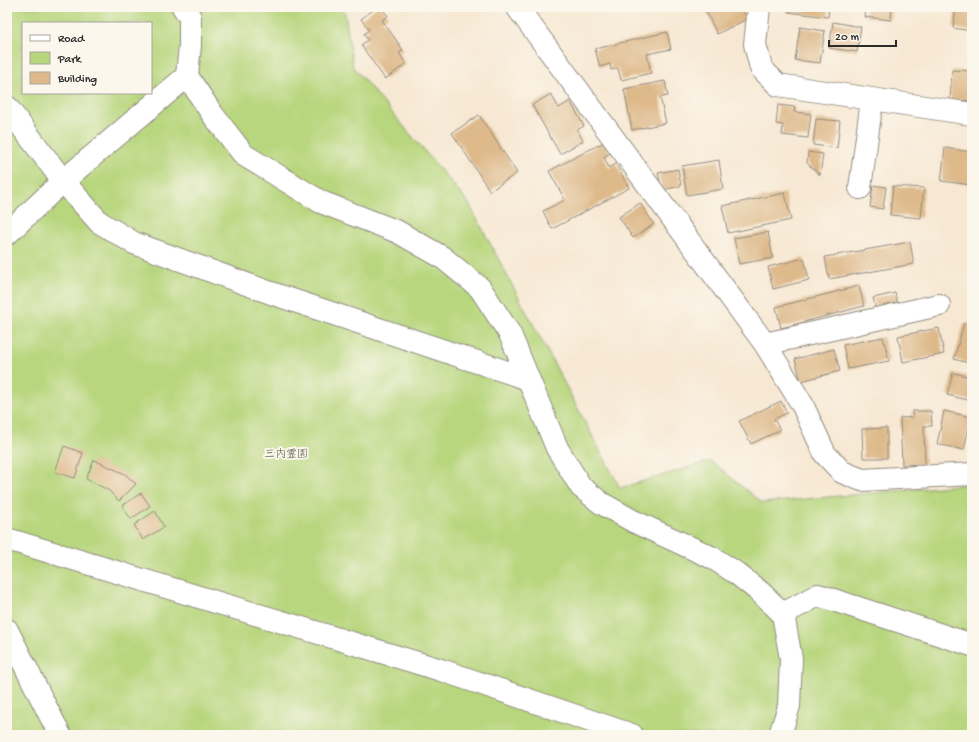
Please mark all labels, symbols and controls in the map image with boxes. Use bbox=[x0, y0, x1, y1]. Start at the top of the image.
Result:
legend bbox=[22, 22, 152, 94]
scale bar bbox=[829, 22, 896, 48]
text: 20 m bbox=[835, 31, 860, 45]
text: Road bbox=[58, 33, 85, 47]
text: Park bbox=[57, 53, 83, 67]
text: Building bbox=[57, 73, 97, 87]
park label: 三内霊園 bbox=[264, 448, 308, 461]

